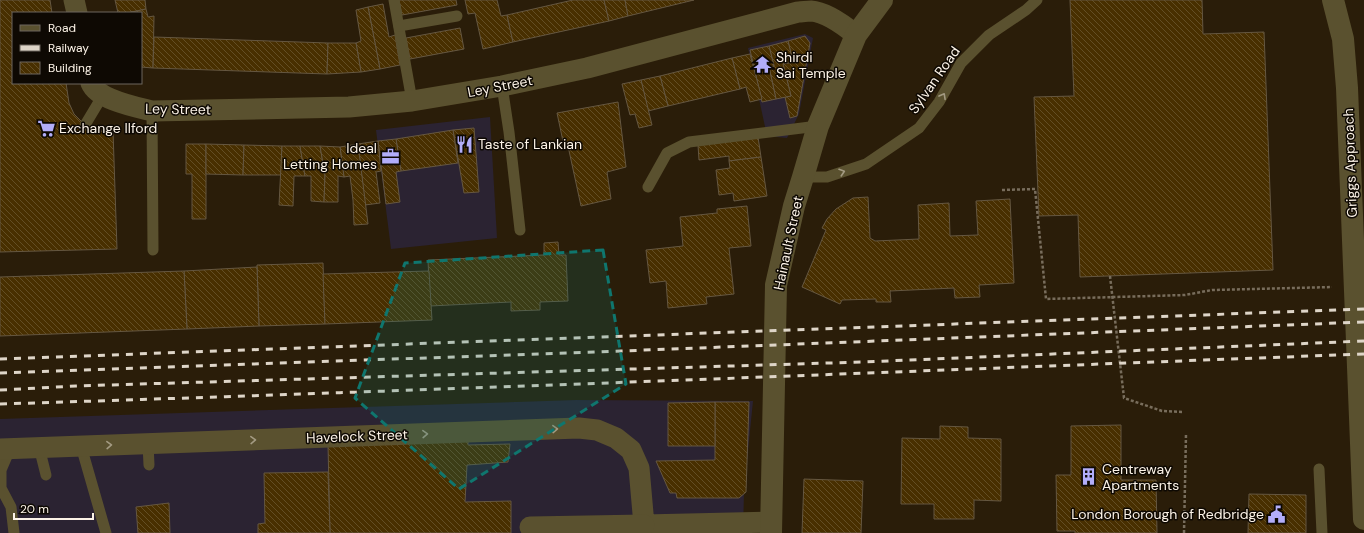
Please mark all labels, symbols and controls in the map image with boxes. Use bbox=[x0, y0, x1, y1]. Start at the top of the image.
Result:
legend bbox=[12, 12, 142, 84]
text: Road bbox=[48, 20, 76, 36]
text: Railway bbox=[48, 40, 89, 56]
street label: Sylvan Road bbox=[904, 43, 964, 117]
place label: Shirdi Sai Temple bbox=[776, 48, 846, 82]
temple icon: Shirdi Sai Temple bbox=[753, 55, 773, 75]
text: Building bbox=[48, 60, 92, 76]
street label: Ley Street bbox=[466, 71, 534, 101]
one-way arrow bbox=[939, 93, 946, 100]
street label: Ley Street bbox=[145, 99, 211, 119]
street label: Griggs Approach bbox=[1339, 108, 1361, 218]
supermarket icon: Exchange Ilford bbox=[36, 118, 56, 138]
place label: Exchange Ilford bbox=[59, 119, 157, 137]
restaurant icon: Taste of Lankian bbox=[455, 134, 475, 154]
place label: Taste of Lankian bbox=[478, 135, 582, 153]
place label: Ideal Letting Homes bbox=[283, 139, 377, 173]
office icon: Ideal Letting Homes bbox=[380, 146, 400, 166]
one-way arrow bbox=[838, 168, 845, 177]
street label: Hainault Street bbox=[769, 194, 807, 292]
street label: Havelock Street bbox=[306, 425, 408, 447]
one-way arrow bbox=[552, 425, 558, 434]
one-way arrow bbox=[422, 430, 428, 438]
one-way arrow bbox=[250, 436, 256, 444]
one-way arrow bbox=[106, 441, 112, 449]
place label: Centreway Apartments bbox=[1102, 460, 1179, 494]
building icon: Centreway Apartments bbox=[1079, 467, 1099, 487]
scale bar bbox=[14, 495, 93, 521]
text: 20 m bbox=[20, 501, 49, 517]
public building icon: London Borough of Redbridge bbox=[1267, 504, 1287, 524]
place label: London Borough of Redbridge bbox=[1071, 505, 1264, 523]

